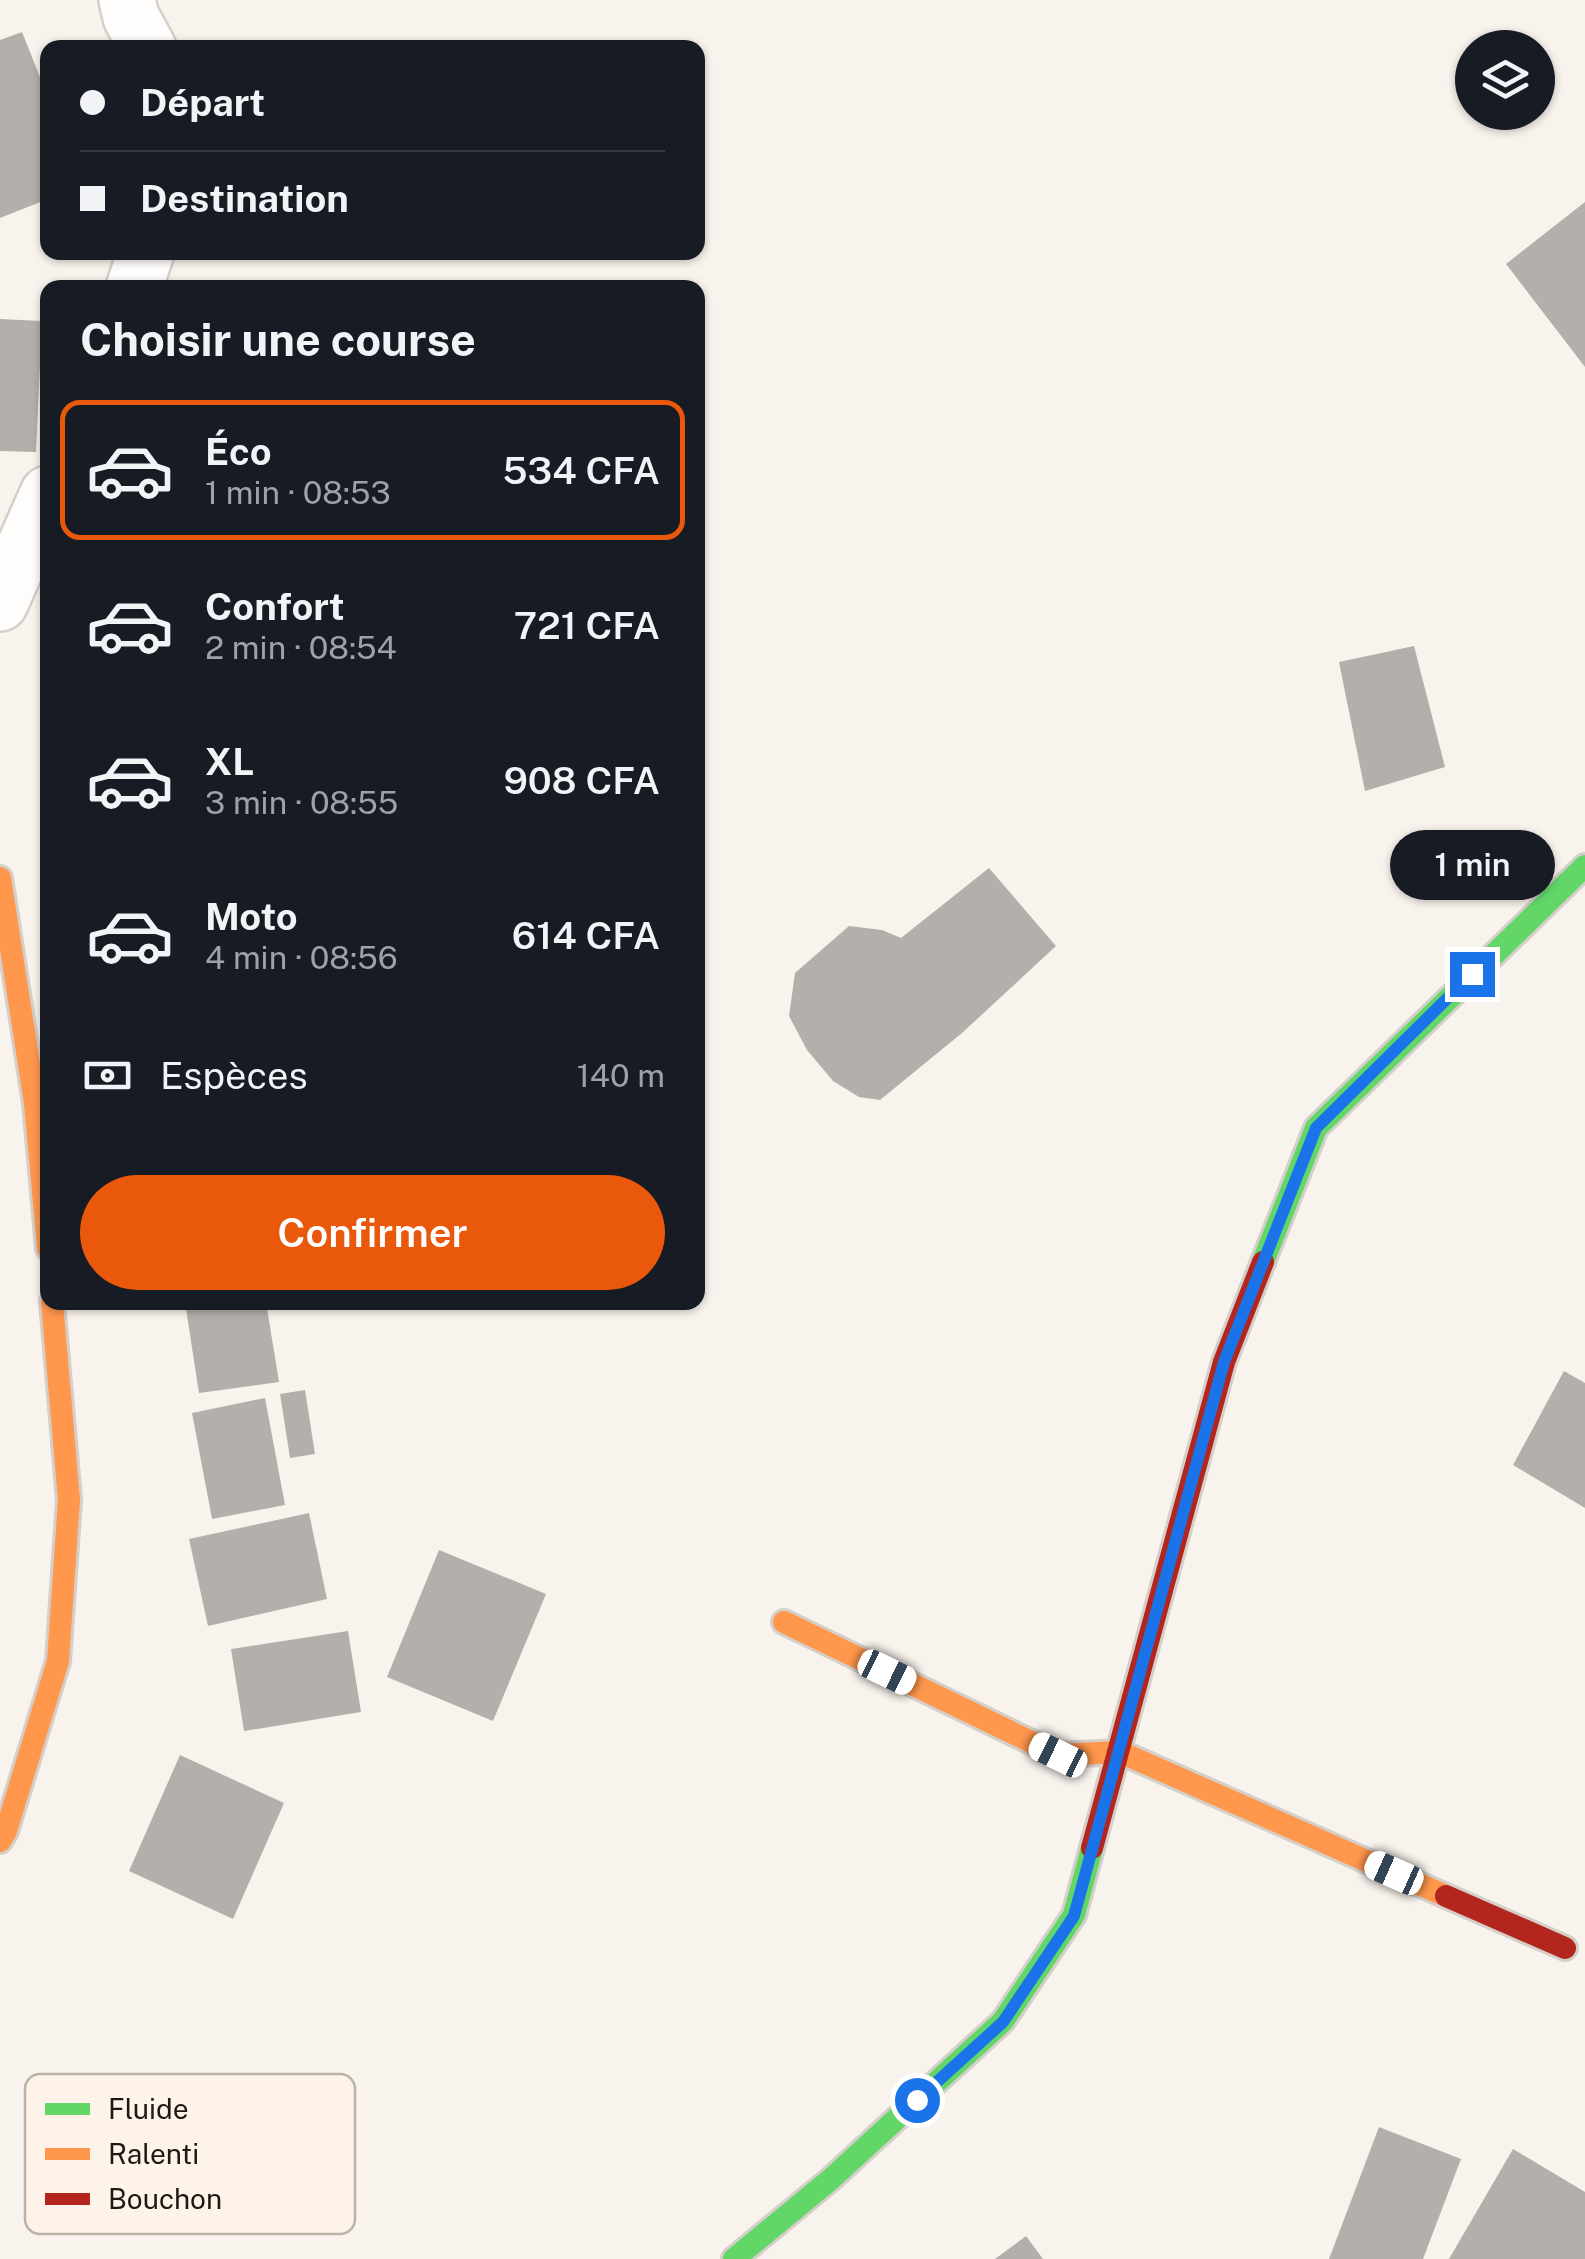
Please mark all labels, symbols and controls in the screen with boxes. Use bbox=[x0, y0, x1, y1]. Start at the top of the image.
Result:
map controls bbox=[1455, 30, 1555, 130]
button: layers bbox=[1455, 30, 1555, 130]
text: Départ bbox=[140, 80, 265, 125]
text: Destination bbox=[140, 176, 349, 221]
text: Choisir une course bbox=[80, 313, 476, 366]
icon: car bbox=[85, 425, 175, 515]
text: Éco bbox=[205, 429, 272, 474]
text: 534 CFA bbox=[503, 448, 660, 493]
text: 1 min · 08:53 bbox=[205, 474, 391, 511]
icon: car bbox=[85, 580, 175, 670]
text: Confort bbox=[205, 584, 345, 629]
text: 721 CFA bbox=[514, 603, 660, 648]
text: 2 min · 08:54 bbox=[205, 629, 397, 666]
icon: car bbox=[85, 735, 175, 825]
text: XL bbox=[205, 739, 254, 784]
text: 908 CFA bbox=[503, 758, 660, 803]
text: 3 min · 08:55 bbox=[205, 784, 398, 821]
callout: 1 min bbox=[1390, 829, 1554, 899]
text: 1 min bbox=[1434, 846, 1511, 883]
icon: car bbox=[85, 890, 175, 980]
text: Moto bbox=[205, 894, 298, 939]
text: 614 CFA bbox=[512, 913, 660, 958]
text: 4 min · 08:56 bbox=[205, 939, 398, 976]
route end bbox=[1450, 952, 1495, 997]
icon: cash bbox=[80, 1048, 135, 1103]
text: Espèces bbox=[160, 1053, 308, 1098]
text: 140 m bbox=[577, 1057, 665, 1094]
button: Confirmer bbox=[80, 1175, 665, 1290]
car bbox=[853, 1645, 921, 1699]
car bbox=[1024, 1728, 1092, 1782]
car bbox=[1360, 1847, 1428, 1899]
legend bbox=[25, 2074, 355, 2234]
route start bbox=[895, 2078, 940, 2123]
text: Fluide bbox=[108, 2092, 189, 2125]
text: Ralenti bbox=[108, 2137, 199, 2170]
text: Bouchon bbox=[108, 2182, 222, 2215]

